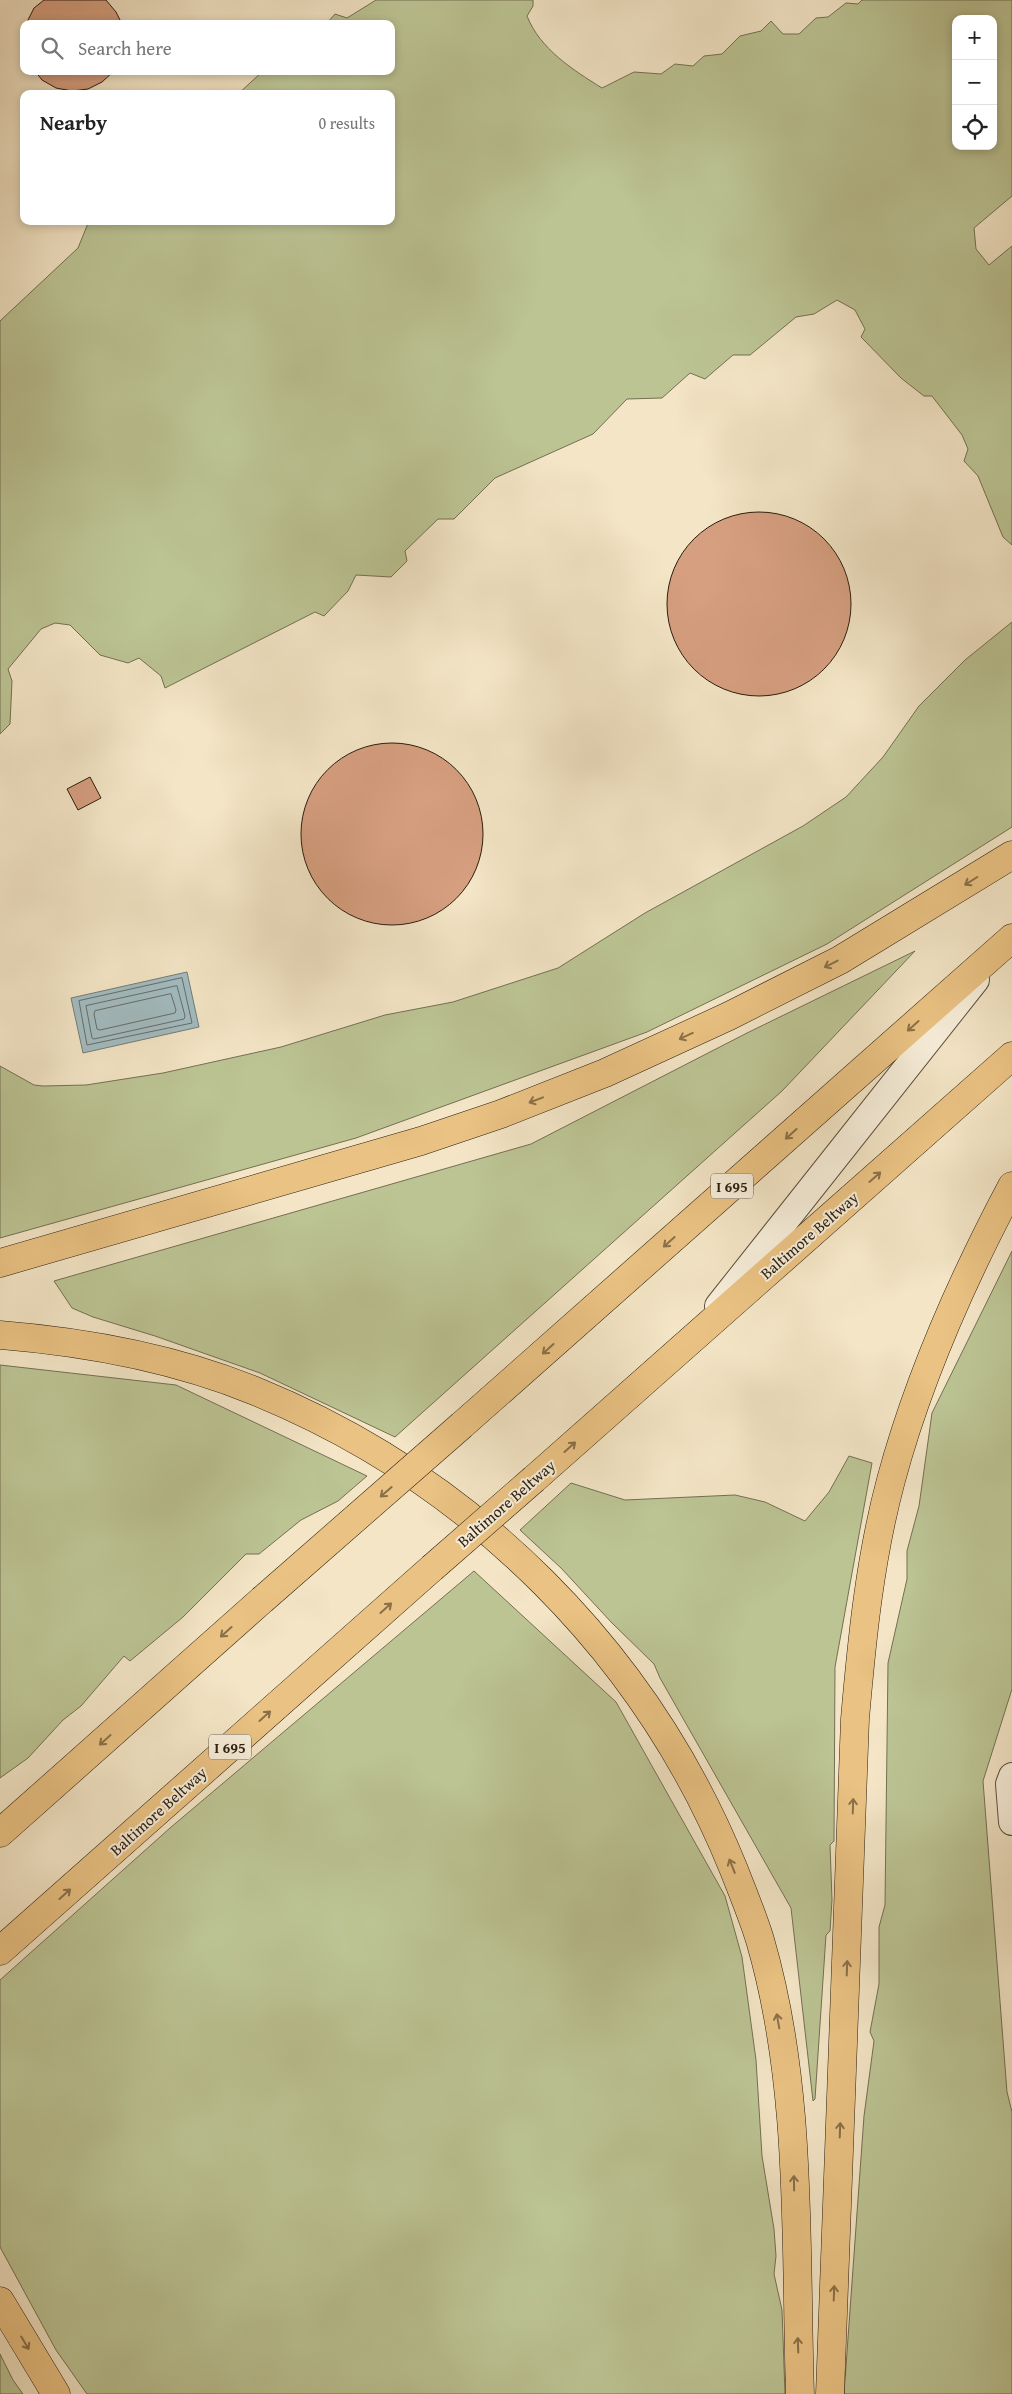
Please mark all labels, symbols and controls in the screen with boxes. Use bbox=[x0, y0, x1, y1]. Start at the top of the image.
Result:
map controls bbox=[952, 15, 997, 150]
button: + bbox=[952, 15, 997, 60]
search box bbox=[20, 20, 395, 75]
icon: search bbox=[38, 34, 66, 62]
text: Search here bbox=[78, 34, 172, 62]
button: − bbox=[952, 60, 997, 105]
button: locate bbox=[952, 105, 997, 150]
text: Nearby bbox=[40, 107, 107, 138]
text: 0 results bbox=[318, 111, 375, 135]
one-way arrow bbox=[964, 875, 978, 886]
one-way arrow bbox=[824, 959, 839, 969]
one-way arrow bbox=[906, 1020, 919, 1032]
one-way arrow bbox=[679, 1032, 694, 1041]
one-way arrow bbox=[529, 1096, 545, 1105]
one-way arrow bbox=[785, 1128, 798, 1139]
one-way arrow bbox=[869, 1171, 882, 1182]
road number: I 695 bbox=[711, 1174, 753, 1198]
street label: Baltimore Beltway bbox=[755, 1185, 863, 1284]
one-way arrow bbox=[663, 1236, 676, 1247]
one-way arrow bbox=[541, 1344, 554, 1355]
one-way arrow bbox=[564, 1441, 577, 1452]
street label: Baltimore Beltway bbox=[452, 1453, 560, 1552]
one-way arrow bbox=[379, 1486, 392, 1498]
one-way arrow bbox=[380, 1603, 393, 1614]
one-way arrow bbox=[220, 1626, 233, 1637]
one-way arrow bbox=[258, 1710, 271, 1722]
one-way arrow bbox=[98, 1734, 111, 1746]
road number: I 695 bbox=[209, 1734, 251, 1760]
street label: Baltimore Beltway bbox=[104, 1761, 212, 1861]
one-way arrow bbox=[848, 1798, 857, 1814]
one-way arrow bbox=[727, 1859, 736, 1874]
one-way arrow bbox=[58, 1888, 71, 1900]
one-way arrow bbox=[842, 1960, 851, 1976]
one-way arrow bbox=[772, 2014, 782, 2030]
one-way arrow bbox=[836, 2123, 845, 2139]
one-way arrow bbox=[789, 2175, 799, 2192]
one-way arrow bbox=[829, 2285, 839, 2302]
one-way arrow bbox=[21, 2336, 31, 2350]
one-way arrow bbox=[794, 2338, 803, 2354]

